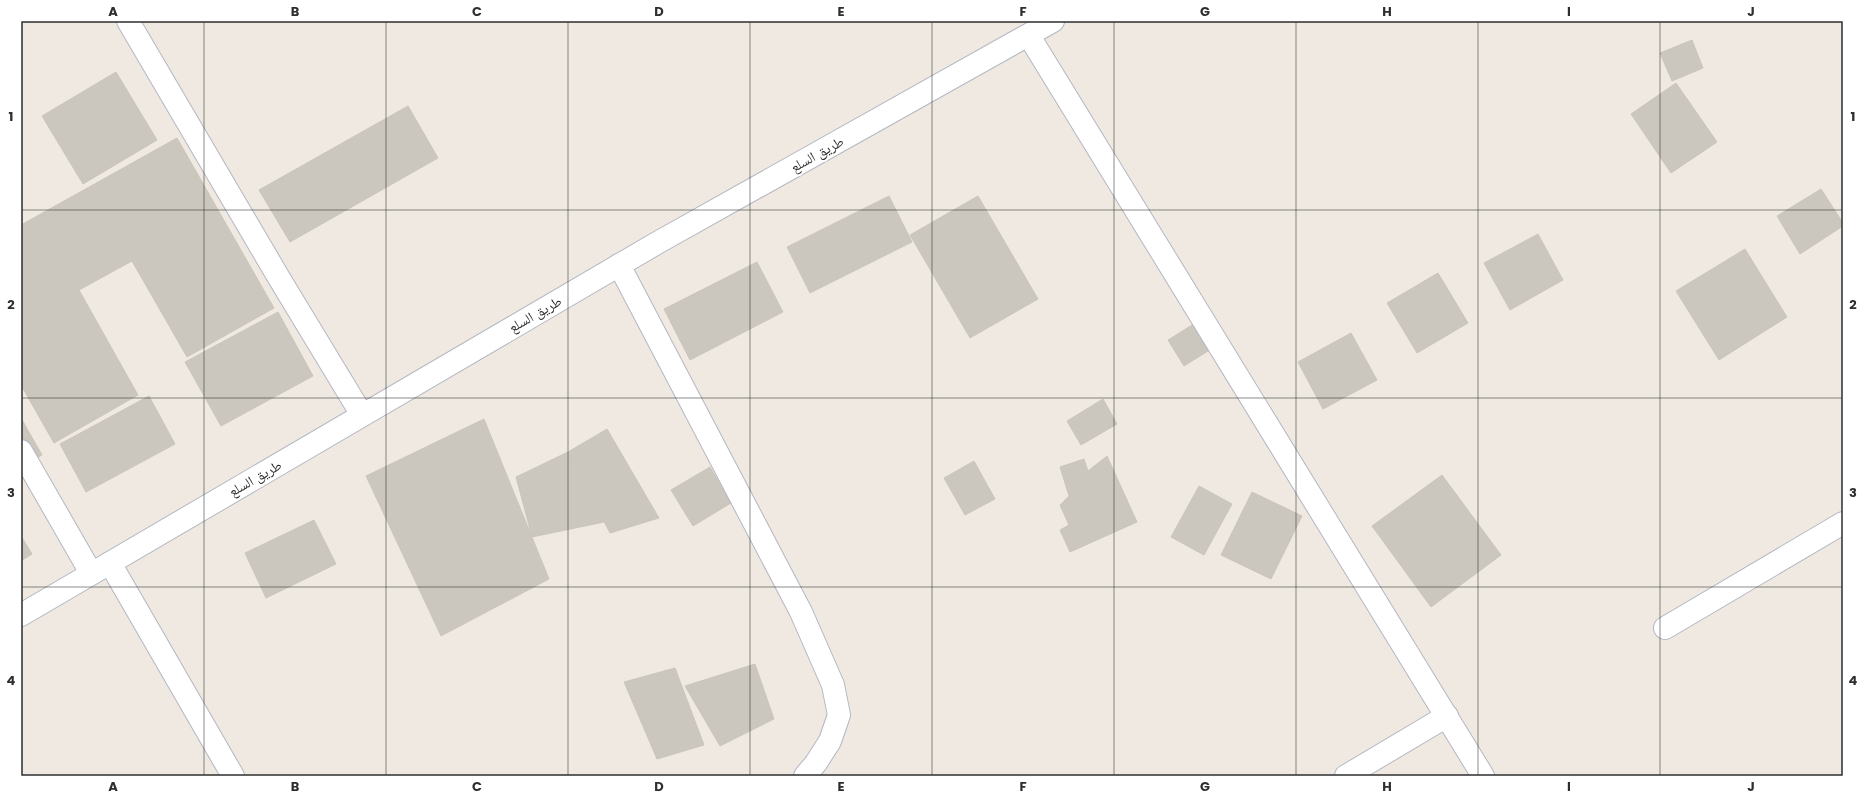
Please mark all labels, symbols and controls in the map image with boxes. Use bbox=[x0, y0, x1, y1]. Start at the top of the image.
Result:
text: A bbox=[108, 2, 118, 21]
text: B bbox=[291, 2, 300, 21]
text: C bbox=[472, 2, 482, 21]
text: D bbox=[654, 2, 664, 21]
text: E bbox=[837, 2, 845, 21]
text: F bbox=[1019, 2, 1027, 21]
text: G bbox=[1200, 2, 1210, 21]
text: H bbox=[1382, 2, 1392, 21]
text: I bbox=[1567, 2, 1571, 21]
text: J bbox=[1747, 2, 1755, 21]
text: 1 bbox=[9, 107, 13, 126]
text: 1 bbox=[1851, 107, 1855, 126]
street label: طريق السلع bbox=[787, 131, 847, 177]
street label: طريق السلع bbox=[505, 291, 565, 337]
text: 2 bbox=[7, 295, 15, 314]
text: 2 bbox=[1849, 295, 1857, 314]
street label: طريق السلع bbox=[225, 455, 285, 501]
text: 3 bbox=[7, 483, 15, 502]
text: 3 bbox=[1849, 483, 1857, 502]
text: 4 bbox=[7, 671, 16, 690]
text: 4 bbox=[1849, 671, 1858, 690]
text: A bbox=[108, 777, 118, 796]
text: B bbox=[291, 777, 300, 796]
text: C bbox=[472, 777, 482, 796]
text: D bbox=[654, 777, 664, 796]
text: E bbox=[837, 777, 845, 796]
text: F bbox=[1019, 777, 1027, 796]
text: G bbox=[1200, 777, 1210, 796]
text: H bbox=[1382, 777, 1392, 796]
text: I bbox=[1567, 777, 1571, 796]
text: J bbox=[1747, 777, 1755, 796]

